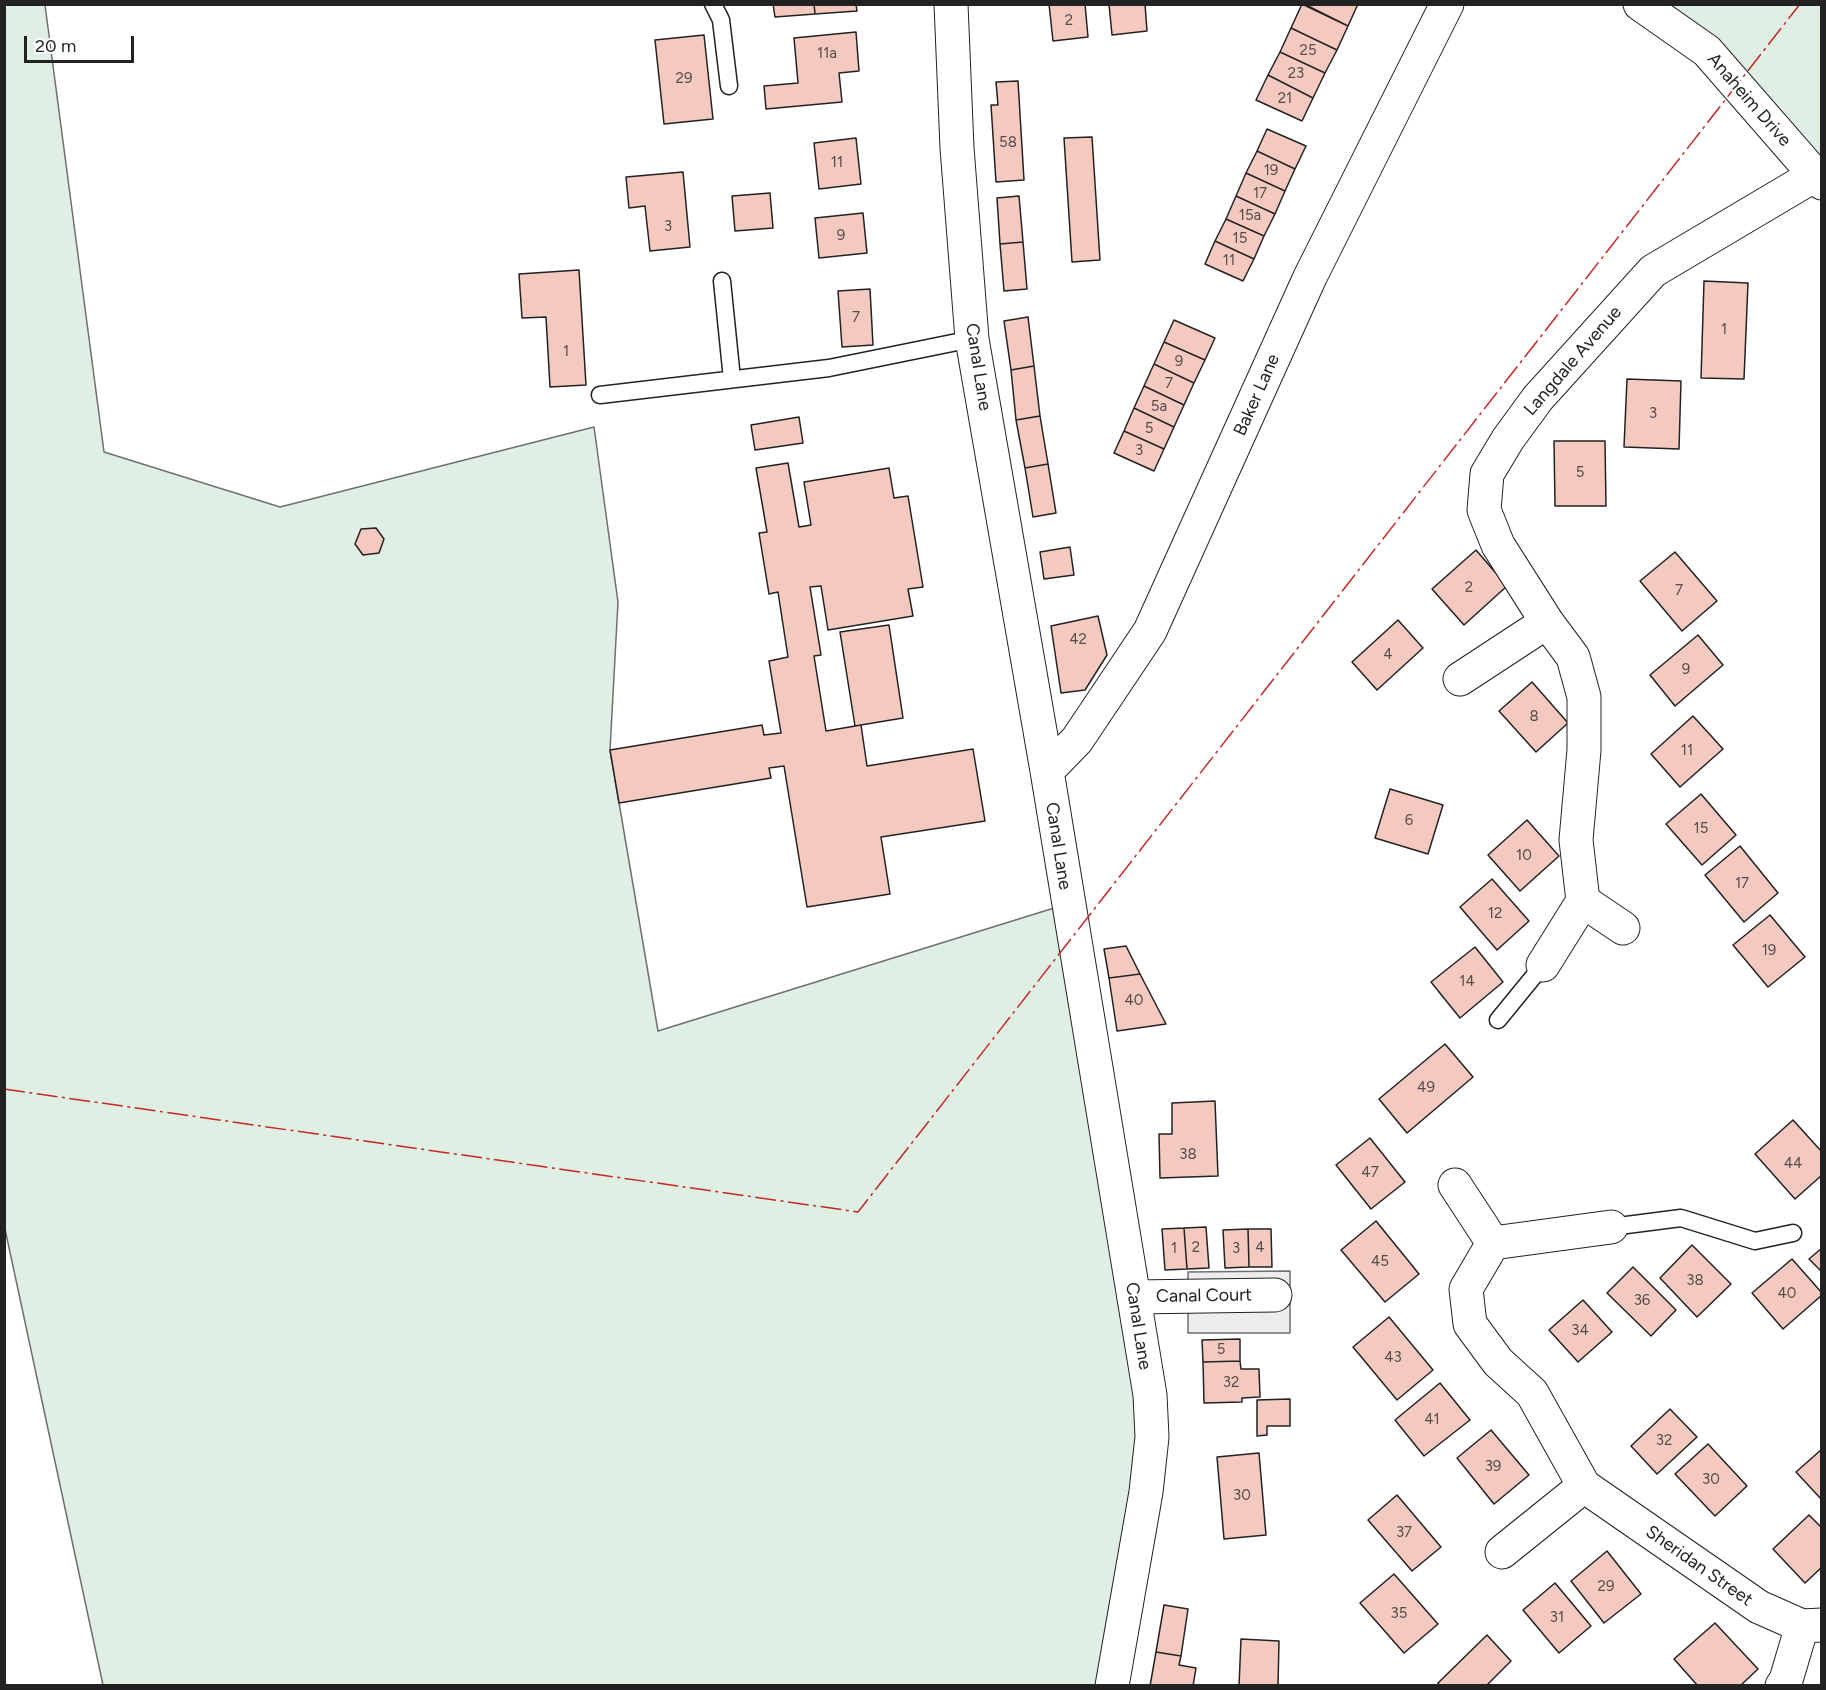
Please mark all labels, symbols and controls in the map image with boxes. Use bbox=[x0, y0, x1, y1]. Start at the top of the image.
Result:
house number: 2 bbox=[1065, 12, 1073, 30]
scale bar bbox=[27, 24, 136, 62]
text: 20 m bbox=[35, 35, 76, 57]
house number: 25 bbox=[1299, 42, 1317, 60]
house number: 11a bbox=[817, 45, 837, 63]
street label: Anaheim Drive bbox=[1703, 49, 1795, 151]
house number: 23 bbox=[1288, 65, 1304, 83]
house number: 29 bbox=[676, 70, 692, 88]
house number: 21 bbox=[1278, 90, 1292, 108]
house number: 58 bbox=[999, 134, 1017, 152]
house number: 11 bbox=[831, 154, 843, 172]
house number: 19 bbox=[1264, 162, 1278, 180]
house number: 17 bbox=[1253, 185, 1267, 203]
house number: 15a bbox=[1239, 207, 1261, 225]
house number: 3 bbox=[664, 218, 672, 236]
house number: 9 bbox=[837, 227, 845, 245]
house number: 15 bbox=[1233, 230, 1247, 248]
house number: 11 bbox=[1223, 252, 1235, 270]
street label: Langdale Avenue bbox=[1520, 302, 1626, 420]
house number: 7 bbox=[852, 309, 860, 327]
house number: 1 bbox=[1721, 321, 1727, 339]
street label: Canal Lane bbox=[960, 322, 996, 412]
house number: 1 bbox=[563, 343, 569, 361]
street label: Baker Lane bbox=[1229, 351, 1285, 439]
house number: 9 bbox=[1175, 353, 1183, 371]
house number: 7 bbox=[1165, 375, 1173, 393]
house number: 5a bbox=[1151, 398, 1167, 416]
house number: 3 bbox=[1649, 405, 1657, 423]
house number: 5 bbox=[1145, 420, 1153, 438]
house number: 3 bbox=[1135, 442, 1143, 460]
house number: 5 bbox=[1576, 464, 1584, 482]
house number: 2 bbox=[1465, 579, 1473, 597]
house number: 7 bbox=[1675, 582, 1683, 600]
house number: 42 bbox=[1069, 631, 1087, 649]
house number: 4 bbox=[1383, 646, 1393, 664]
house number: 9 bbox=[1682, 661, 1690, 679]
house number: 8 bbox=[1529, 708, 1539, 726]
house number: 11 bbox=[1681, 742, 1693, 760]
street label: Canal Lane bbox=[1040, 801, 1076, 891]
house number: 6 bbox=[1405, 812, 1413, 830]
house number: 15 bbox=[1694, 820, 1708, 838]
house number: 10 bbox=[1516, 847, 1532, 865]
house number: 17 bbox=[1735, 875, 1749, 893]
house number: 12 bbox=[1488, 905, 1502, 923]
house number: 19 bbox=[1762, 942, 1776, 960]
house number: 14 bbox=[1459, 973, 1475, 991]
house number: 40 bbox=[1125, 992, 1143, 1010]
house number: 49 bbox=[1417, 1079, 1435, 1097]
house number: 38 bbox=[1179, 1146, 1197, 1164]
house number: 44 bbox=[1784, 1155, 1802, 1173]
house number: 47 bbox=[1361, 1164, 1379, 1182]
house number: 2 bbox=[1192, 1239, 1200, 1257]
house number: 4 bbox=[1255, 1239, 1265, 1257]
house number: 1 bbox=[1171, 1240, 1177, 1258]
house number: 3 bbox=[1232, 1240, 1240, 1258]
house number: 45 bbox=[1371, 1253, 1389, 1271]
house number: 38 bbox=[1686, 1272, 1704, 1290]
street label: Canal Lane bbox=[1120, 1281, 1156, 1371]
street label: Canal Court bbox=[1156, 1284, 1252, 1308]
house number: 40 bbox=[1778, 1285, 1796, 1303]
house number: 36 bbox=[1634, 1292, 1650, 1310]
house number: 34 bbox=[1571, 1322, 1589, 1340]
house number: 5 bbox=[1217, 1341, 1225, 1359]
house number: 43 bbox=[1384, 1349, 1402, 1367]
house number: 32 bbox=[1223, 1374, 1239, 1392]
house number: 41 bbox=[1424, 1411, 1440, 1429]
house number: 32 bbox=[1656, 1432, 1672, 1450]
house number: 39 bbox=[1485, 1458, 1501, 1476]
house number: 30 bbox=[1702, 1471, 1720, 1489]
house number: 30 bbox=[1233, 1487, 1251, 1505]
street label: Sheridan Street bbox=[1641, 1521, 1757, 1611]
house number: 37 bbox=[1396, 1524, 1412, 1542]
house number: 29 bbox=[1598, 1578, 1614, 1596]
house number: 35 bbox=[1391, 1605, 1407, 1623]
house number: 31 bbox=[1550, 1609, 1564, 1627]

